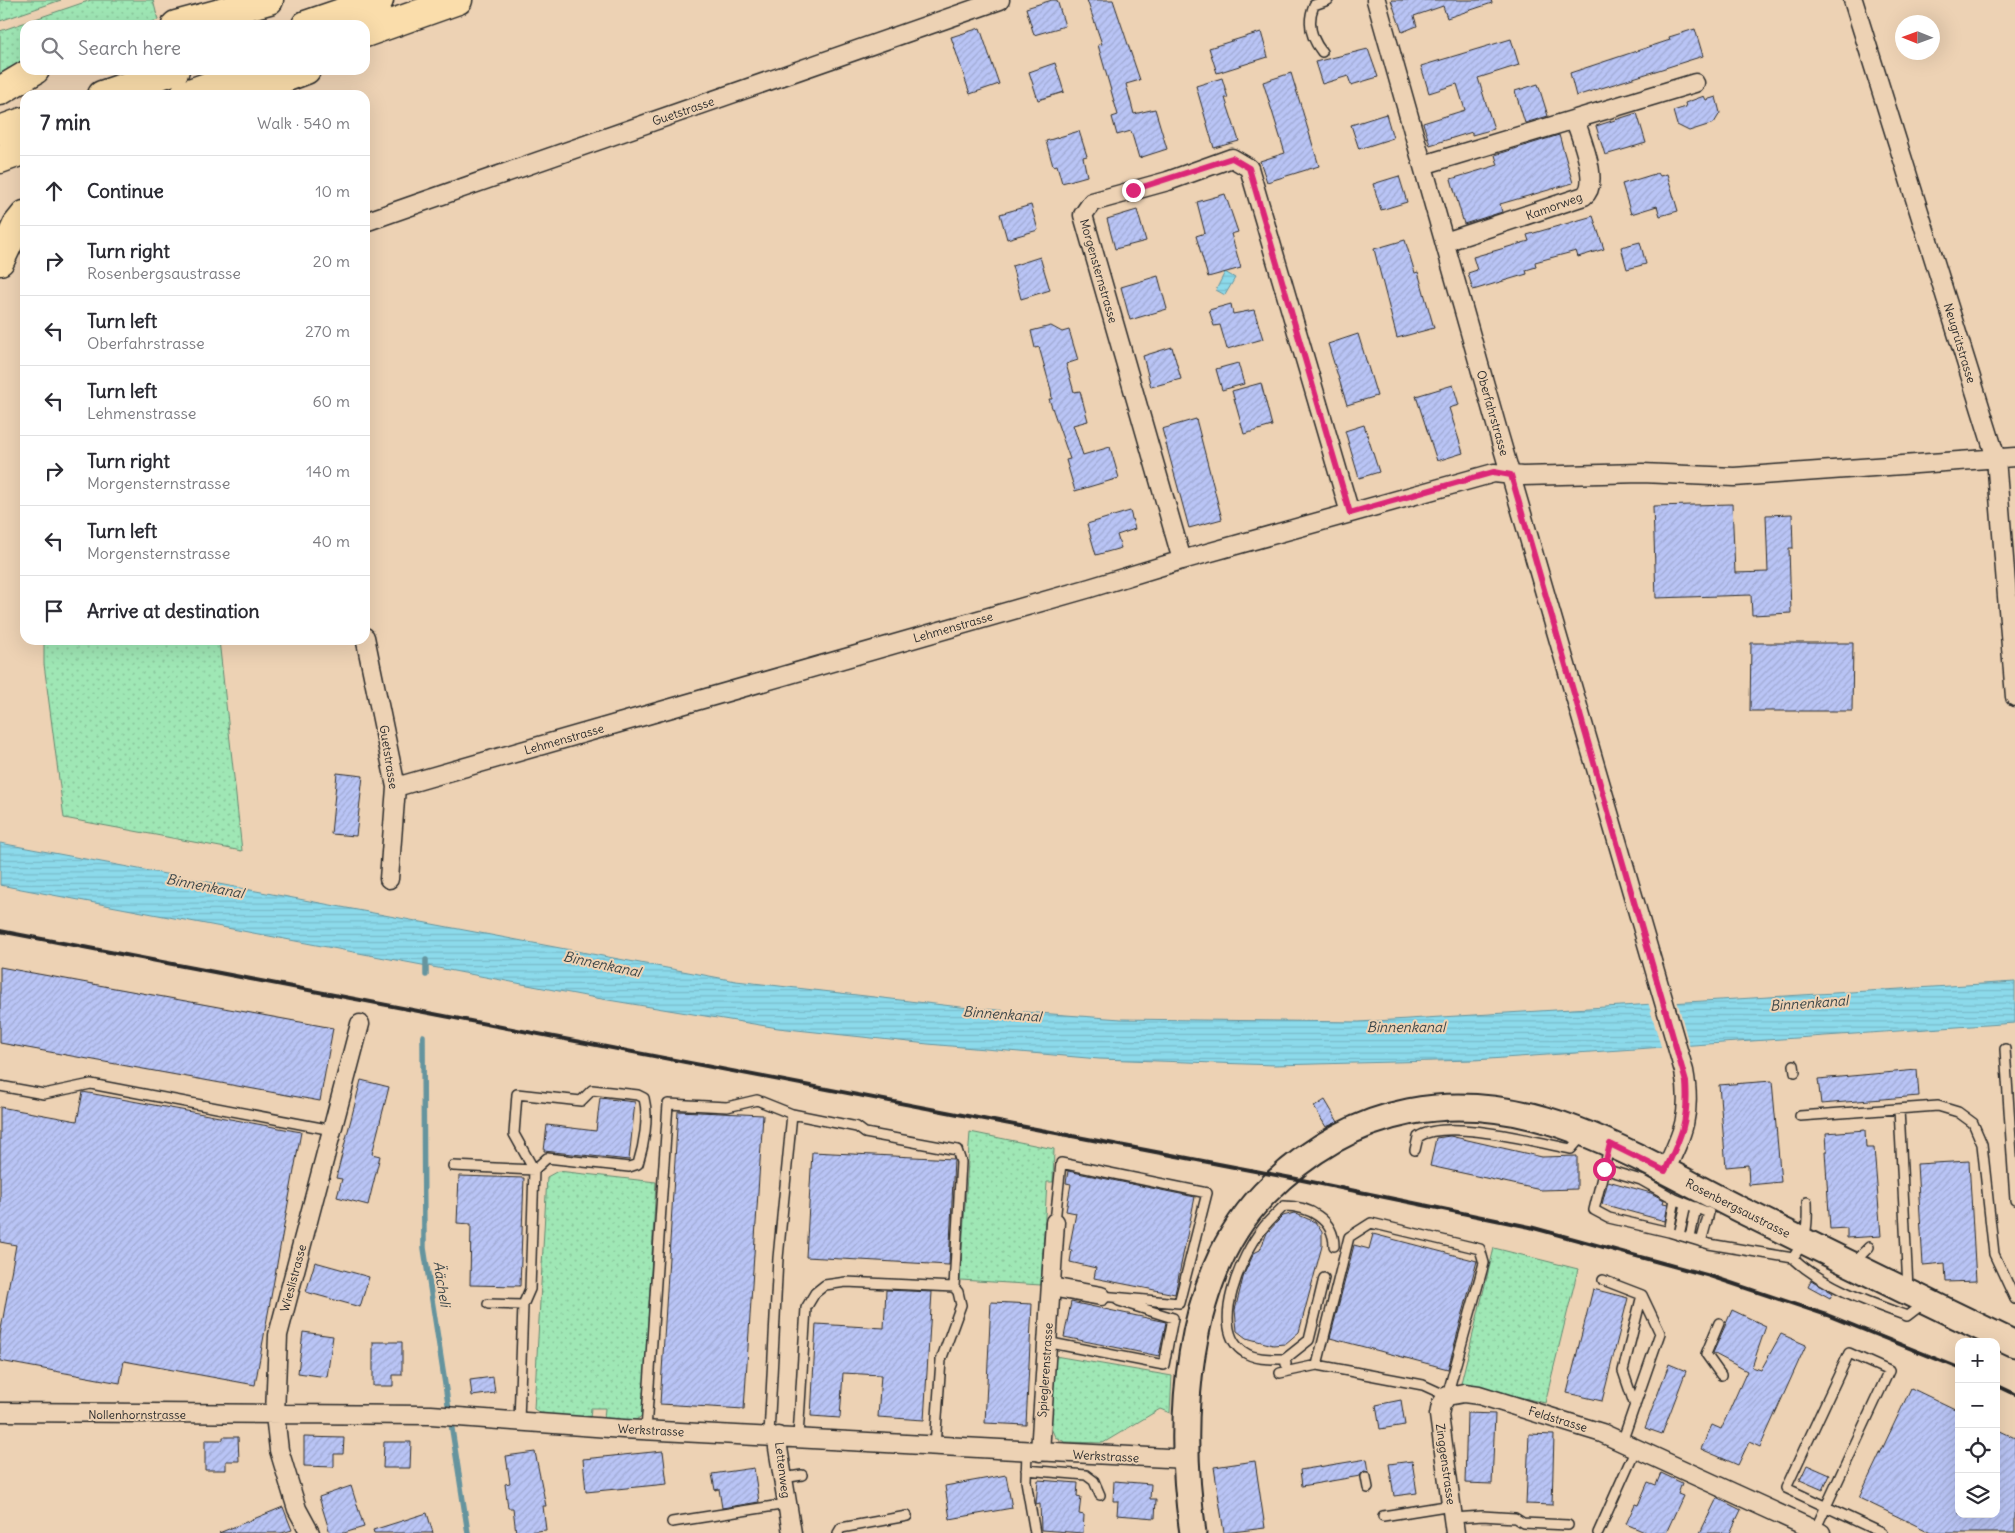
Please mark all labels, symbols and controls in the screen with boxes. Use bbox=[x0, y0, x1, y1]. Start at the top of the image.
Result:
north arrow bbox=[1895, 15, 1940, 60]
search box bbox=[20, 20, 370, 75]
icon: search bbox=[38, 34, 66, 62]
text: Search here bbox=[78, 36, 181, 60]
street label: Guetstrasse bbox=[650, 93, 716, 129]
text: 7 min bbox=[40, 109, 91, 136]
text: Walk · 540 m bbox=[257, 113, 350, 133]
icon: ahead bbox=[40, 177, 68, 205]
text: Continue bbox=[87, 179, 164, 203]
route end bbox=[1122, 179, 1145, 202]
text: 10 m bbox=[315, 181, 350, 201]
street label: Kamorweg bbox=[1524, 189, 1584, 223]
street label: Morgensternstrasse bbox=[1077, 217, 1121, 325]
text: Turn right bbox=[87, 239, 170, 263]
icon: right bbox=[40, 247, 68, 275]
text: 20 m bbox=[313, 251, 350, 271]
text: Rosenbergsaustrasse bbox=[87, 263, 241, 283]
street label: Neugrütstrasse bbox=[1941, 301, 1979, 385]
text: Turn left bbox=[87, 309, 157, 333]
icon: left bbox=[40, 317, 68, 345]
text: 270 m bbox=[305, 321, 350, 341]
text: Oberfahrstrasse bbox=[87, 333, 205, 353]
street label: Oberfahrstrasse bbox=[1474, 369, 1512, 457]
text: Turn left bbox=[87, 379, 157, 403]
icon: left bbox=[40, 387, 68, 415]
text: 60 m bbox=[312, 391, 350, 411]
text: Lehmenstrasse bbox=[87, 403, 196, 423]
text: Turn right bbox=[87, 449, 170, 473]
icon: right bbox=[40, 457, 68, 485]
text: 140 m bbox=[306, 461, 350, 481]
text: Morgensternstrasse bbox=[87, 473, 230, 493]
text: Turn left bbox=[87, 519, 157, 543]
icon: left bbox=[40, 527, 68, 555]
text: 40 m bbox=[312, 531, 350, 551]
text: Morgensternstrasse bbox=[87, 543, 230, 563]
icon: arrive bbox=[40, 597, 68, 625]
text: Arrive at destination bbox=[87, 599, 260, 623]
street label: Lehmenstrasse bbox=[912, 608, 994, 646]
street label: Lehmenstrasse bbox=[523, 720, 605, 758]
street label: Guetstrasse bbox=[377, 724, 401, 790]
water label: Binnenkanal bbox=[165, 870, 247, 903]
water label: Binnenkanal bbox=[562, 947, 644, 981]
water label: Binnenkanal bbox=[1769, 991, 1851, 1015]
water label: Binnenkanal bbox=[962, 1002, 1044, 1026]
water label: Binnenkanal bbox=[1367, 1018, 1447, 1036]
route start bbox=[1593, 1158, 1616, 1181]
street label: Rosenbergsaustrasse bbox=[1683, 1175, 1793, 1241]
street label: Wieslistrasse bbox=[277, 1243, 309, 1313]
water label: Äächeli bbox=[430, 1260, 455, 1310]
street label: Spieglerenstrasse bbox=[1034, 1322, 1056, 1418]
map controls bbox=[1955, 1338, 2000, 1518]
button: + bbox=[1955, 1338, 2000, 1383]
button: − bbox=[1955, 1383, 2000, 1428]
street label: Feldstrasse bbox=[1527, 1403, 1589, 1435]
street label: Nollenhornstrasse bbox=[88, 1407, 186, 1422]
street label: Werkstrasse bbox=[617, 1421, 685, 1439]
street label: Zinggenstrasse bbox=[1433, 1422, 1459, 1506]
button: locate bbox=[1955, 1428, 2000, 1473]
street label: Lettenweg bbox=[772, 1441, 794, 1499]
street label: Werkstrasse bbox=[1072, 1447, 1140, 1465]
button: layers bbox=[1955, 1473, 2000, 1518]

